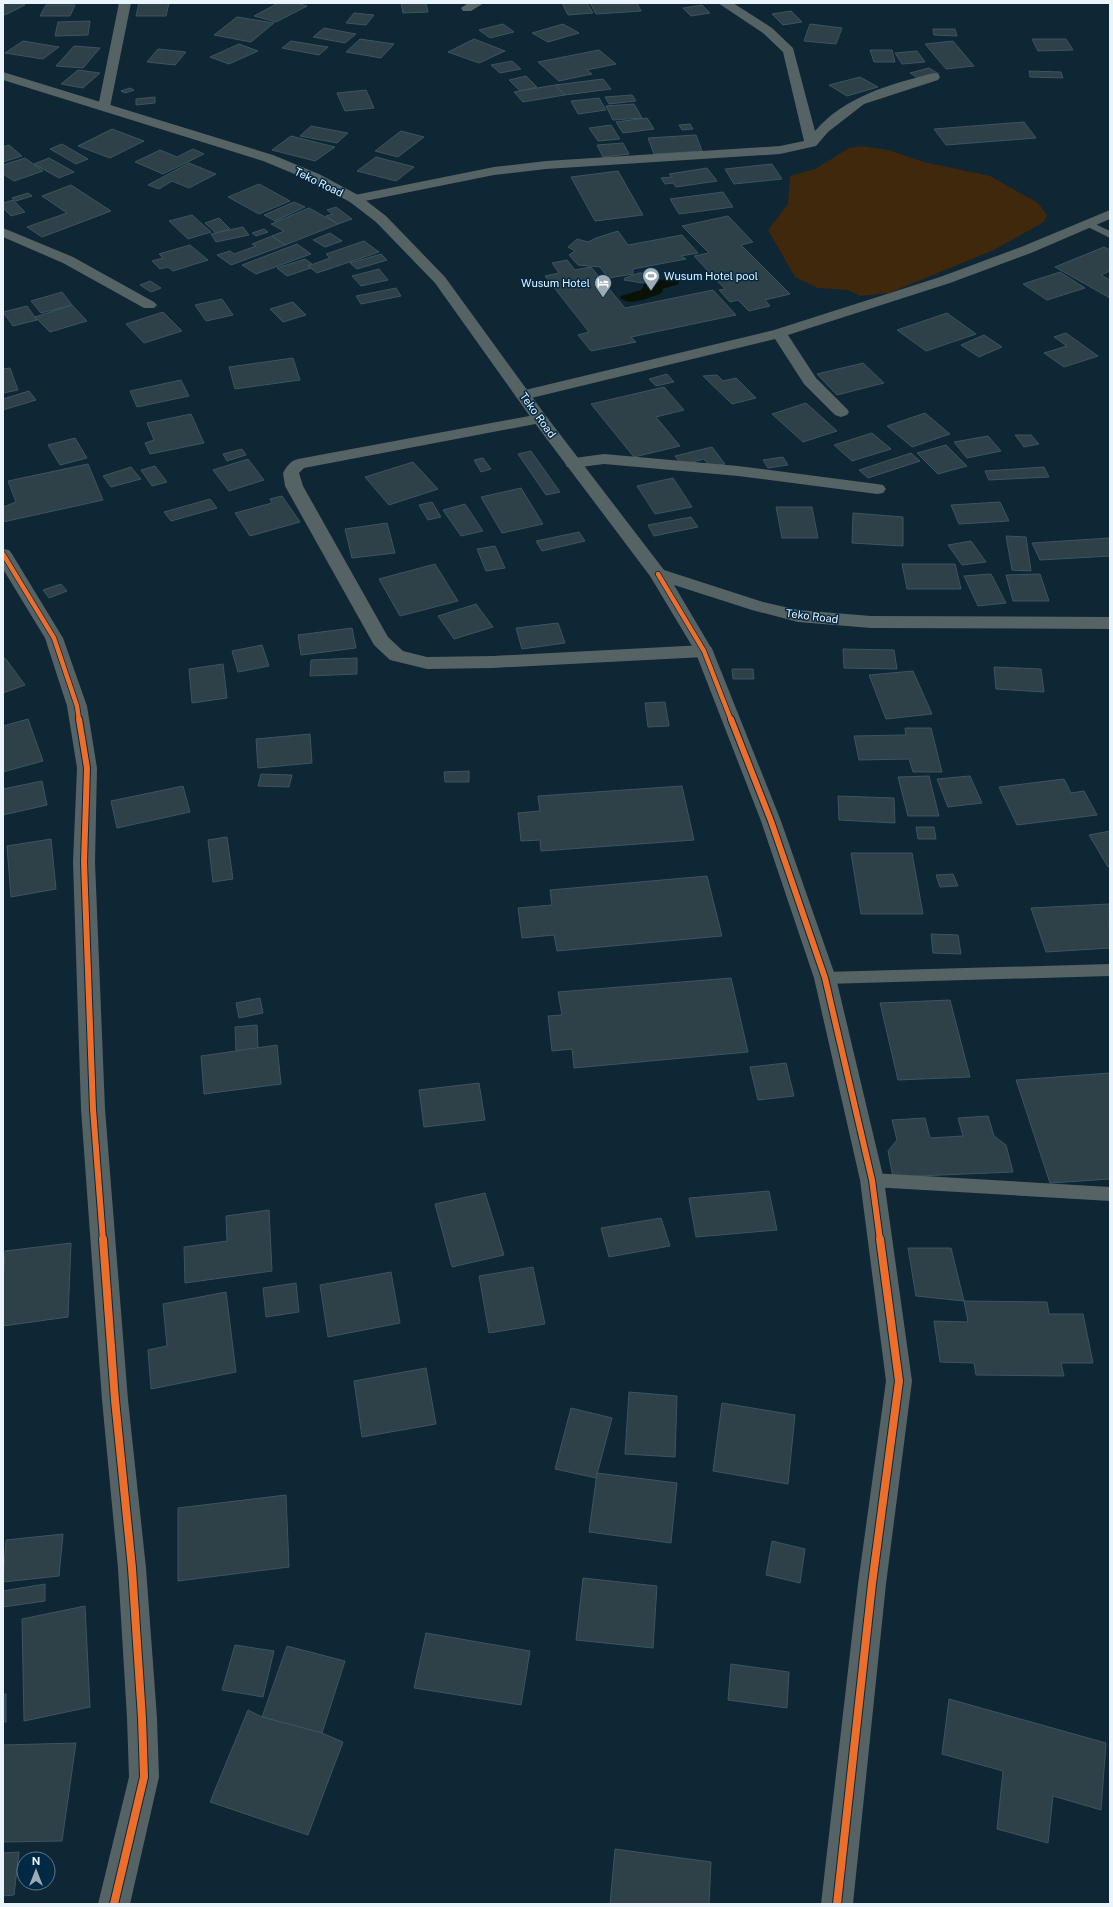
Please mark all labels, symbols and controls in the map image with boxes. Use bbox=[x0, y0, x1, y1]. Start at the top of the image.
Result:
street label: Teko Road bbox=[293, 165, 345, 199]
sports icon: Wusum Hotel pool bbox=[641, 266, 661, 291]
place label: Wusum Hotel pool bbox=[664, 270, 758, 282]
hotel icon: Wusum Hotel bbox=[593, 273, 613, 298]
place label: Wusum Hotel bbox=[521, 277, 590, 289]
street label: Teko Road bbox=[518, 390, 558, 440]
street label: Teko Road bbox=[785, 607, 839, 625]
north arrow bbox=[16, 1851, 56, 1891]
text: N bbox=[32, 1855, 40, 1867]

